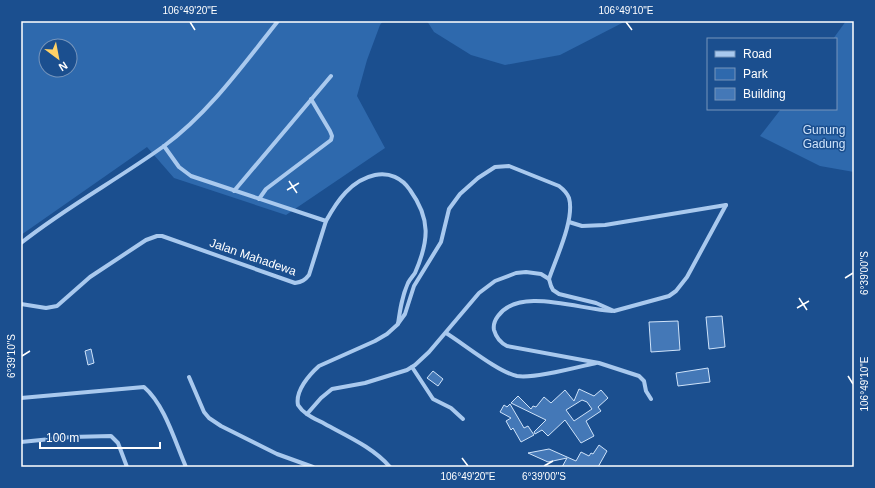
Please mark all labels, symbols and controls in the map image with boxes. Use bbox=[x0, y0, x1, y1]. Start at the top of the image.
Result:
text: 106°49'20"E bbox=[162, 5, 218, 16]
text: 106°49'10"E bbox=[598, 5, 654, 16]
north arrow bbox=[38, 38, 78, 78]
legend bbox=[707, 38, 837, 110]
text: Road bbox=[743, 47, 772, 61]
text: N bbox=[57, 59, 70, 74]
text: Park bbox=[743, 67, 769, 81]
text: Building bbox=[743, 87, 786, 101]
park label: Gunung Gadung bbox=[803, 123, 845, 151]
street label: Jalan Mahadewa bbox=[208, 236, 298, 278]
text: 6°39'00"S bbox=[859, 251, 870, 295]
text: 6°39'10"S bbox=[6, 334, 17, 378]
text: 106°49'10"E bbox=[859, 356, 870, 412]
scale bar bbox=[40, 424, 160, 450]
text: 100 m bbox=[46, 431, 79, 445]
text: 106°49'20"E bbox=[440, 471, 496, 482]
text: 6°39'00"S bbox=[522, 471, 566, 482]

